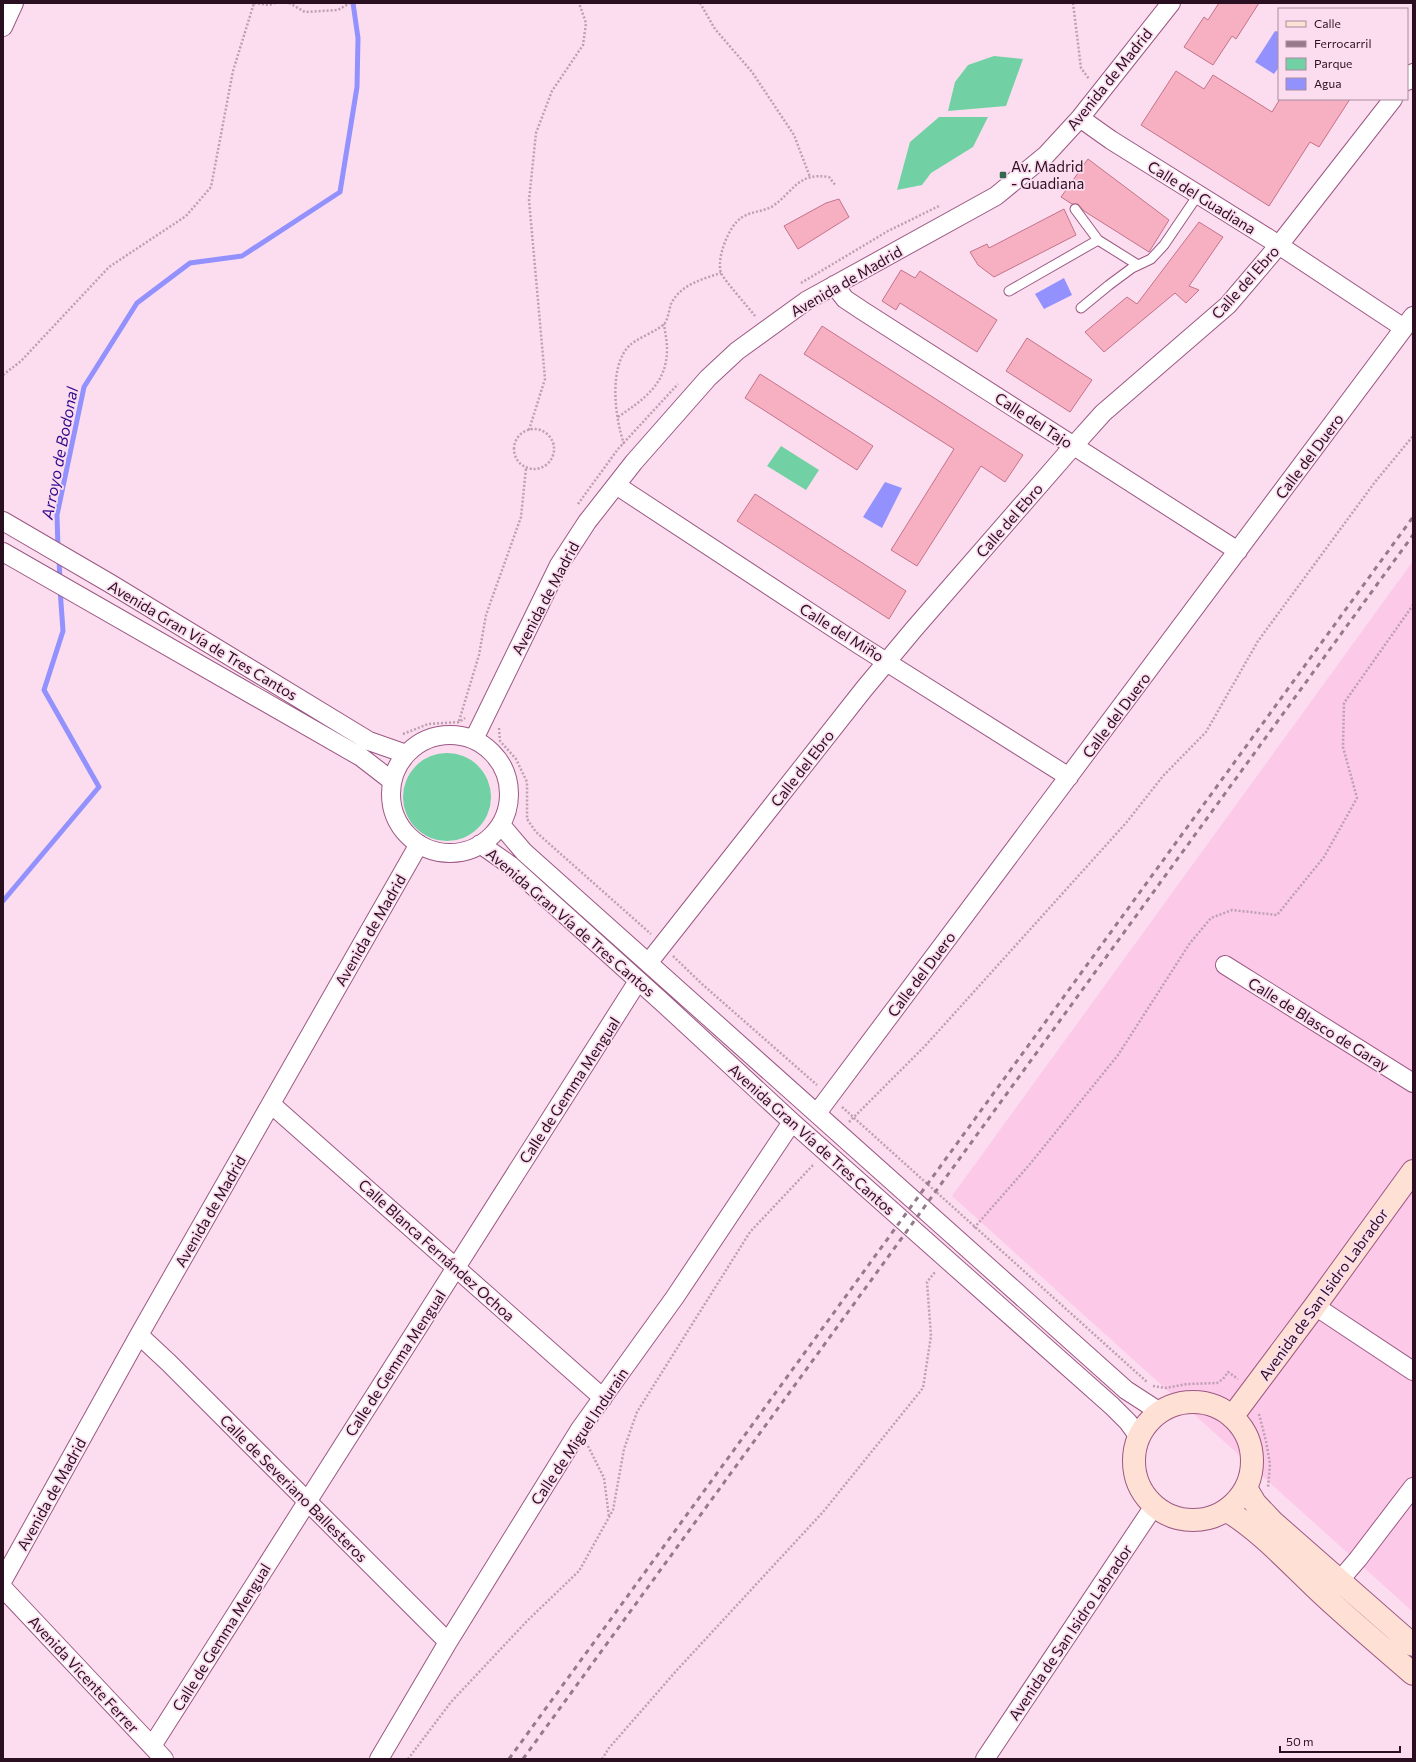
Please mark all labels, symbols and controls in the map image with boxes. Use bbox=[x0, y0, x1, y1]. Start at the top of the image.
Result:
legend bbox=[1278, 8, 1408, 100]
text: Calle bbox=[1314, 16, 1341, 30]
street label: Avenida de Madrid bbox=[1062, 25, 1156, 133]
text: Ferrocarril bbox=[1314, 36, 1371, 50]
text: Parque bbox=[1314, 56, 1352, 70]
text: Agua bbox=[1314, 76, 1342, 90]
place label: Av. Madrid - Guadiana bbox=[1011, 157, 1084, 192]
street label: Calle del Guadiana bbox=[1145, 157, 1259, 237]
marker: Av. Madrid - Guadiana bbox=[998, 170, 1008, 180]
street label: Avenida de Madrid bbox=[787, 242, 905, 320]
street label: Calle del Ebro bbox=[1207, 242, 1283, 322]
water label: Arroyo de Bodonal bbox=[37, 384, 81, 522]
street label: Calle del Tajo bbox=[992, 388, 1076, 452]
street label: Calle del Duero bbox=[1271, 410, 1347, 502]
street label: Calle del Ebro bbox=[972, 479, 1046, 561]
street label: Avenida de Madrid bbox=[508, 538, 582, 658]
street label: Avenida Gran Vía de Tres Cantos bbox=[105, 576, 301, 704]
street label: Calle del Miño bbox=[797, 599, 887, 665]
street label: Calle del Duero bbox=[1078, 669, 1154, 761]
street label: Calle del Ebro bbox=[767, 726, 838, 810]
street label: Avenida Gran Vía de Tres Cantos bbox=[483, 844, 659, 1000]
street label: Avenida de Madrid bbox=[331, 871, 409, 989]
street label: Calle del Duero bbox=[883, 928, 959, 1020]
street label: Calle de Blasco de Garay bbox=[1245, 973, 1393, 1075]
street label: Calle de Gemma Mengual bbox=[515, 1013, 623, 1167]
street label: Avenida Gran Vía de Tres Cantos bbox=[725, 1060, 899, 1219]
street label: Avenida de Madrid bbox=[171, 1152, 249, 1270]
street label: Calle Blanca Fernández Ochoa bbox=[355, 1175, 519, 1325]
street label: Avenida de San Isidro Labrador bbox=[1255, 1204, 1391, 1384]
street label: Calle de Gemma Mengual bbox=[341, 1286, 449, 1440]
street label: Calle de Miguel Indurain bbox=[526, 1364, 632, 1508]
street label: Calle de Severiano Ballesteros bbox=[217, 1411, 372, 1566]
street label: Avenida de Madrid bbox=[13, 1435, 89, 1553]
street label: Avenida de San Isidro Labrador bbox=[1004, 1541, 1136, 1723]
street label: Calle de Gemma Mengual bbox=[168, 1560, 274, 1714]
street label: Avenida Vicente Ferrer bbox=[25, 1612, 143, 1736]
scale bar bbox=[1280, 1728, 1400, 1754]
text: 50 m bbox=[1286, 1734, 1314, 1748]

